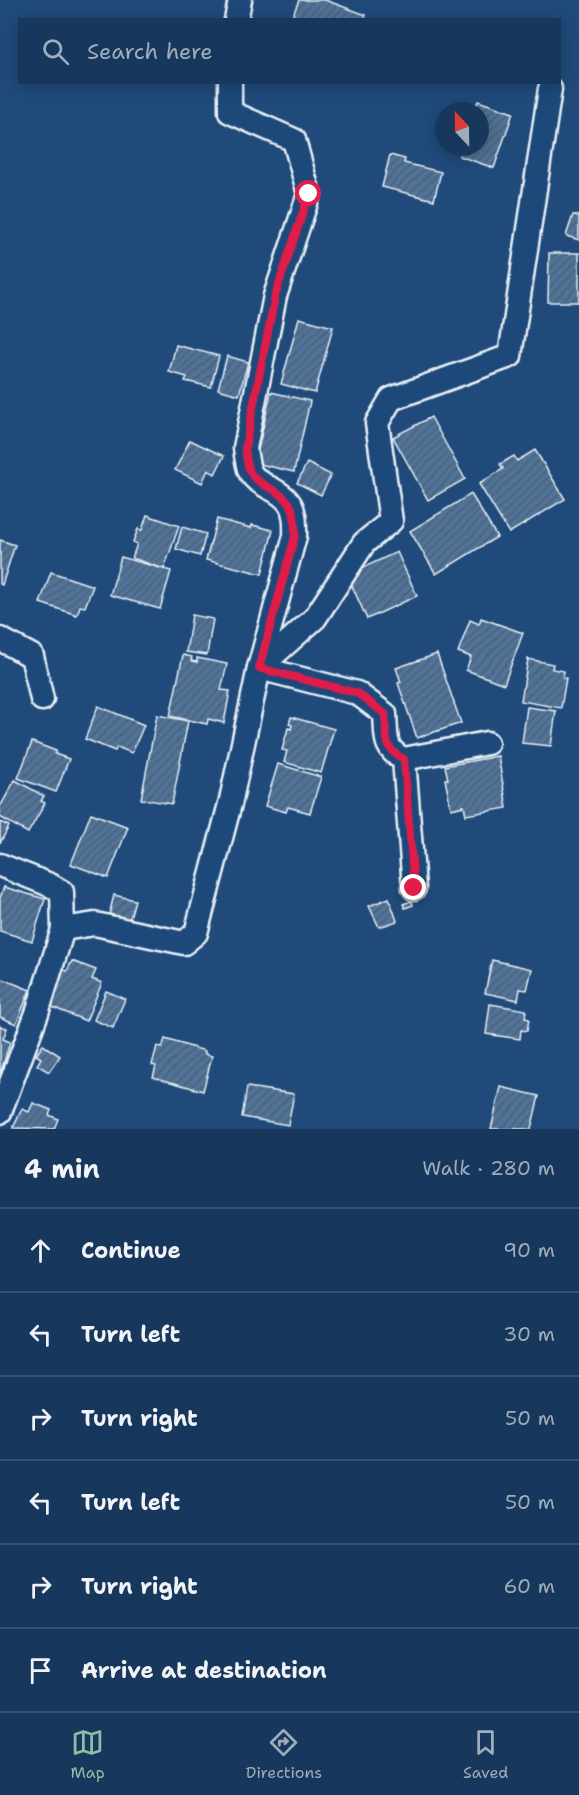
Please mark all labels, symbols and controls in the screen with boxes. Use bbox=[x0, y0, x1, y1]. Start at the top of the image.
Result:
search box bbox=[18, 18, 561, 84]
icon: search bbox=[39, 35, 72, 68]
text: Search here bbox=[87, 37, 213, 66]
north arrow bbox=[435, 102, 489, 156]
route start bbox=[295, 180, 321, 206]
route end bbox=[400, 874, 426, 900]
text: 4 min bbox=[24, 1151, 100, 1186]
text: Walk · 280 m bbox=[422, 1155, 555, 1181]
icon: ahead bbox=[24, 1234, 57, 1267]
text: Continue bbox=[81, 1236, 181, 1265]
text: 90 m bbox=[503, 1237, 555, 1263]
icon: left bbox=[24, 1318, 57, 1351]
text: Turn left bbox=[81, 1320, 180, 1349]
text: 30 m bbox=[503, 1321, 555, 1347]
icon: right bbox=[24, 1402, 57, 1435]
text: Turn right bbox=[81, 1404, 198, 1433]
text: 50 m bbox=[505, 1405, 555, 1431]
icon: left bbox=[24, 1486, 57, 1519]
text: Turn left bbox=[81, 1488, 180, 1517]
text: 50 m bbox=[505, 1489, 555, 1515]
icon: right bbox=[24, 1570, 57, 1603]
text: Turn right bbox=[81, 1572, 198, 1601]
text: 60 m bbox=[503, 1573, 555, 1599]
icon: arrive bbox=[24, 1654, 57, 1687]
text: Arrive at destination bbox=[81, 1656, 327, 1685]
tab: Map bbox=[71, 1726, 105, 1783]
tab: Directions bbox=[246, 1726, 322, 1783]
tab: Saved bbox=[463, 1726, 509, 1783]

